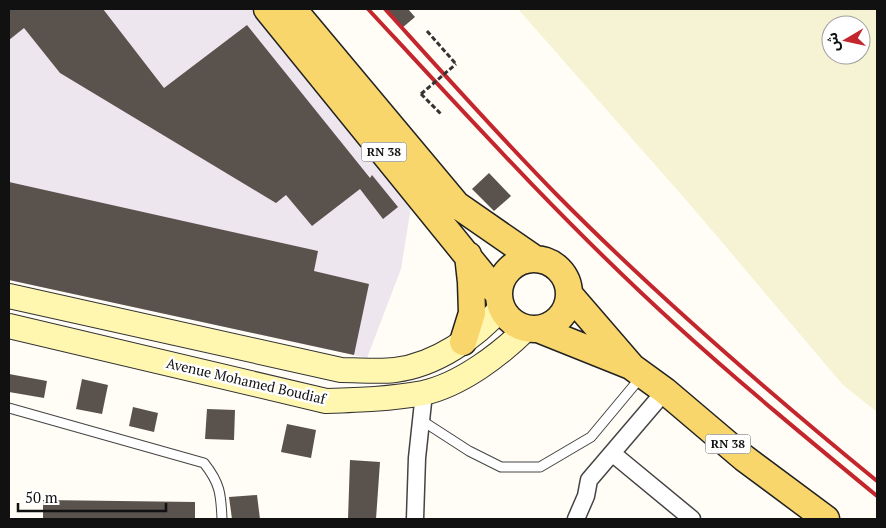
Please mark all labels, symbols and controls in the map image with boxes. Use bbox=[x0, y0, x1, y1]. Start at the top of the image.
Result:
north arrow bbox=[821, 15, 871, 65]
text: ش bbox=[822, 31, 844, 53]
road number: RN 38 bbox=[362, 142, 406, 162]
street label: Avenue Mohamed Boudiaf bbox=[165, 353, 329, 408]
road number: RN 38 bbox=[706, 434, 750, 454]
scale bar bbox=[18, 480, 165, 512]
text: 50 m bbox=[25, 487, 58, 507]

